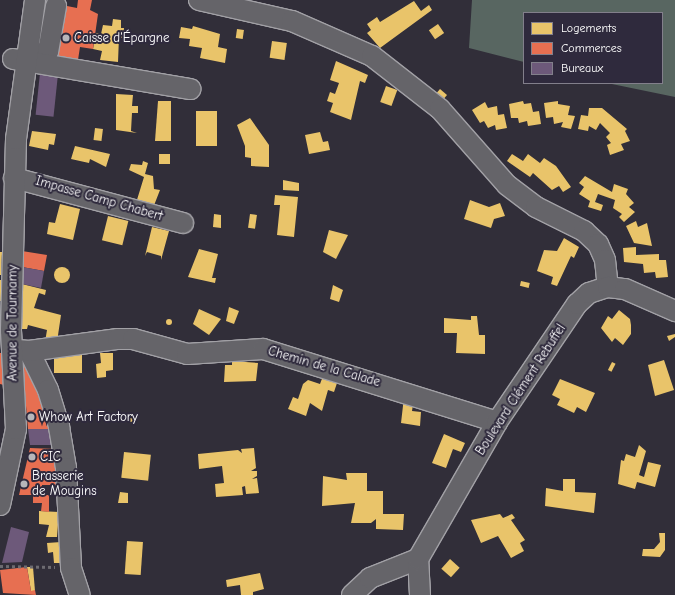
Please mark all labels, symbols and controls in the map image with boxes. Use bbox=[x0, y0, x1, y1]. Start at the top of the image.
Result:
legend bbox=[523, 12, 663, 84]
text: Logements bbox=[561, 21, 617, 35]
place label: Caisse d'Épargne bbox=[74, 30, 170, 46]
marker: Caisse d'Épargne bbox=[61, 33, 71, 43]
text: Commerces bbox=[561, 41, 622, 55]
text: Bureaux bbox=[561, 61, 603, 75]
street label: Impasse Camp Chabert bbox=[34, 173, 164, 225]
street label: Avenue de Tournamy bbox=[5, 265, 21, 381]
street label: Boulevard Clément Rebuffel bbox=[473, 322, 569, 458]
street label: Chemin de la Calade bbox=[266, 344, 382, 390]
place label: Whow Art Factory bbox=[39, 409, 138, 425]
marker: Whow Art Factory bbox=[26, 412, 36, 422]
place label: CIC bbox=[40, 449, 61, 465]
marker: CIC bbox=[27, 452, 37, 462]
place label: Brasserie de Mougins bbox=[32, 469, 97, 500]
marker: Brasserie de Mougins bbox=[19, 479, 29, 489]

